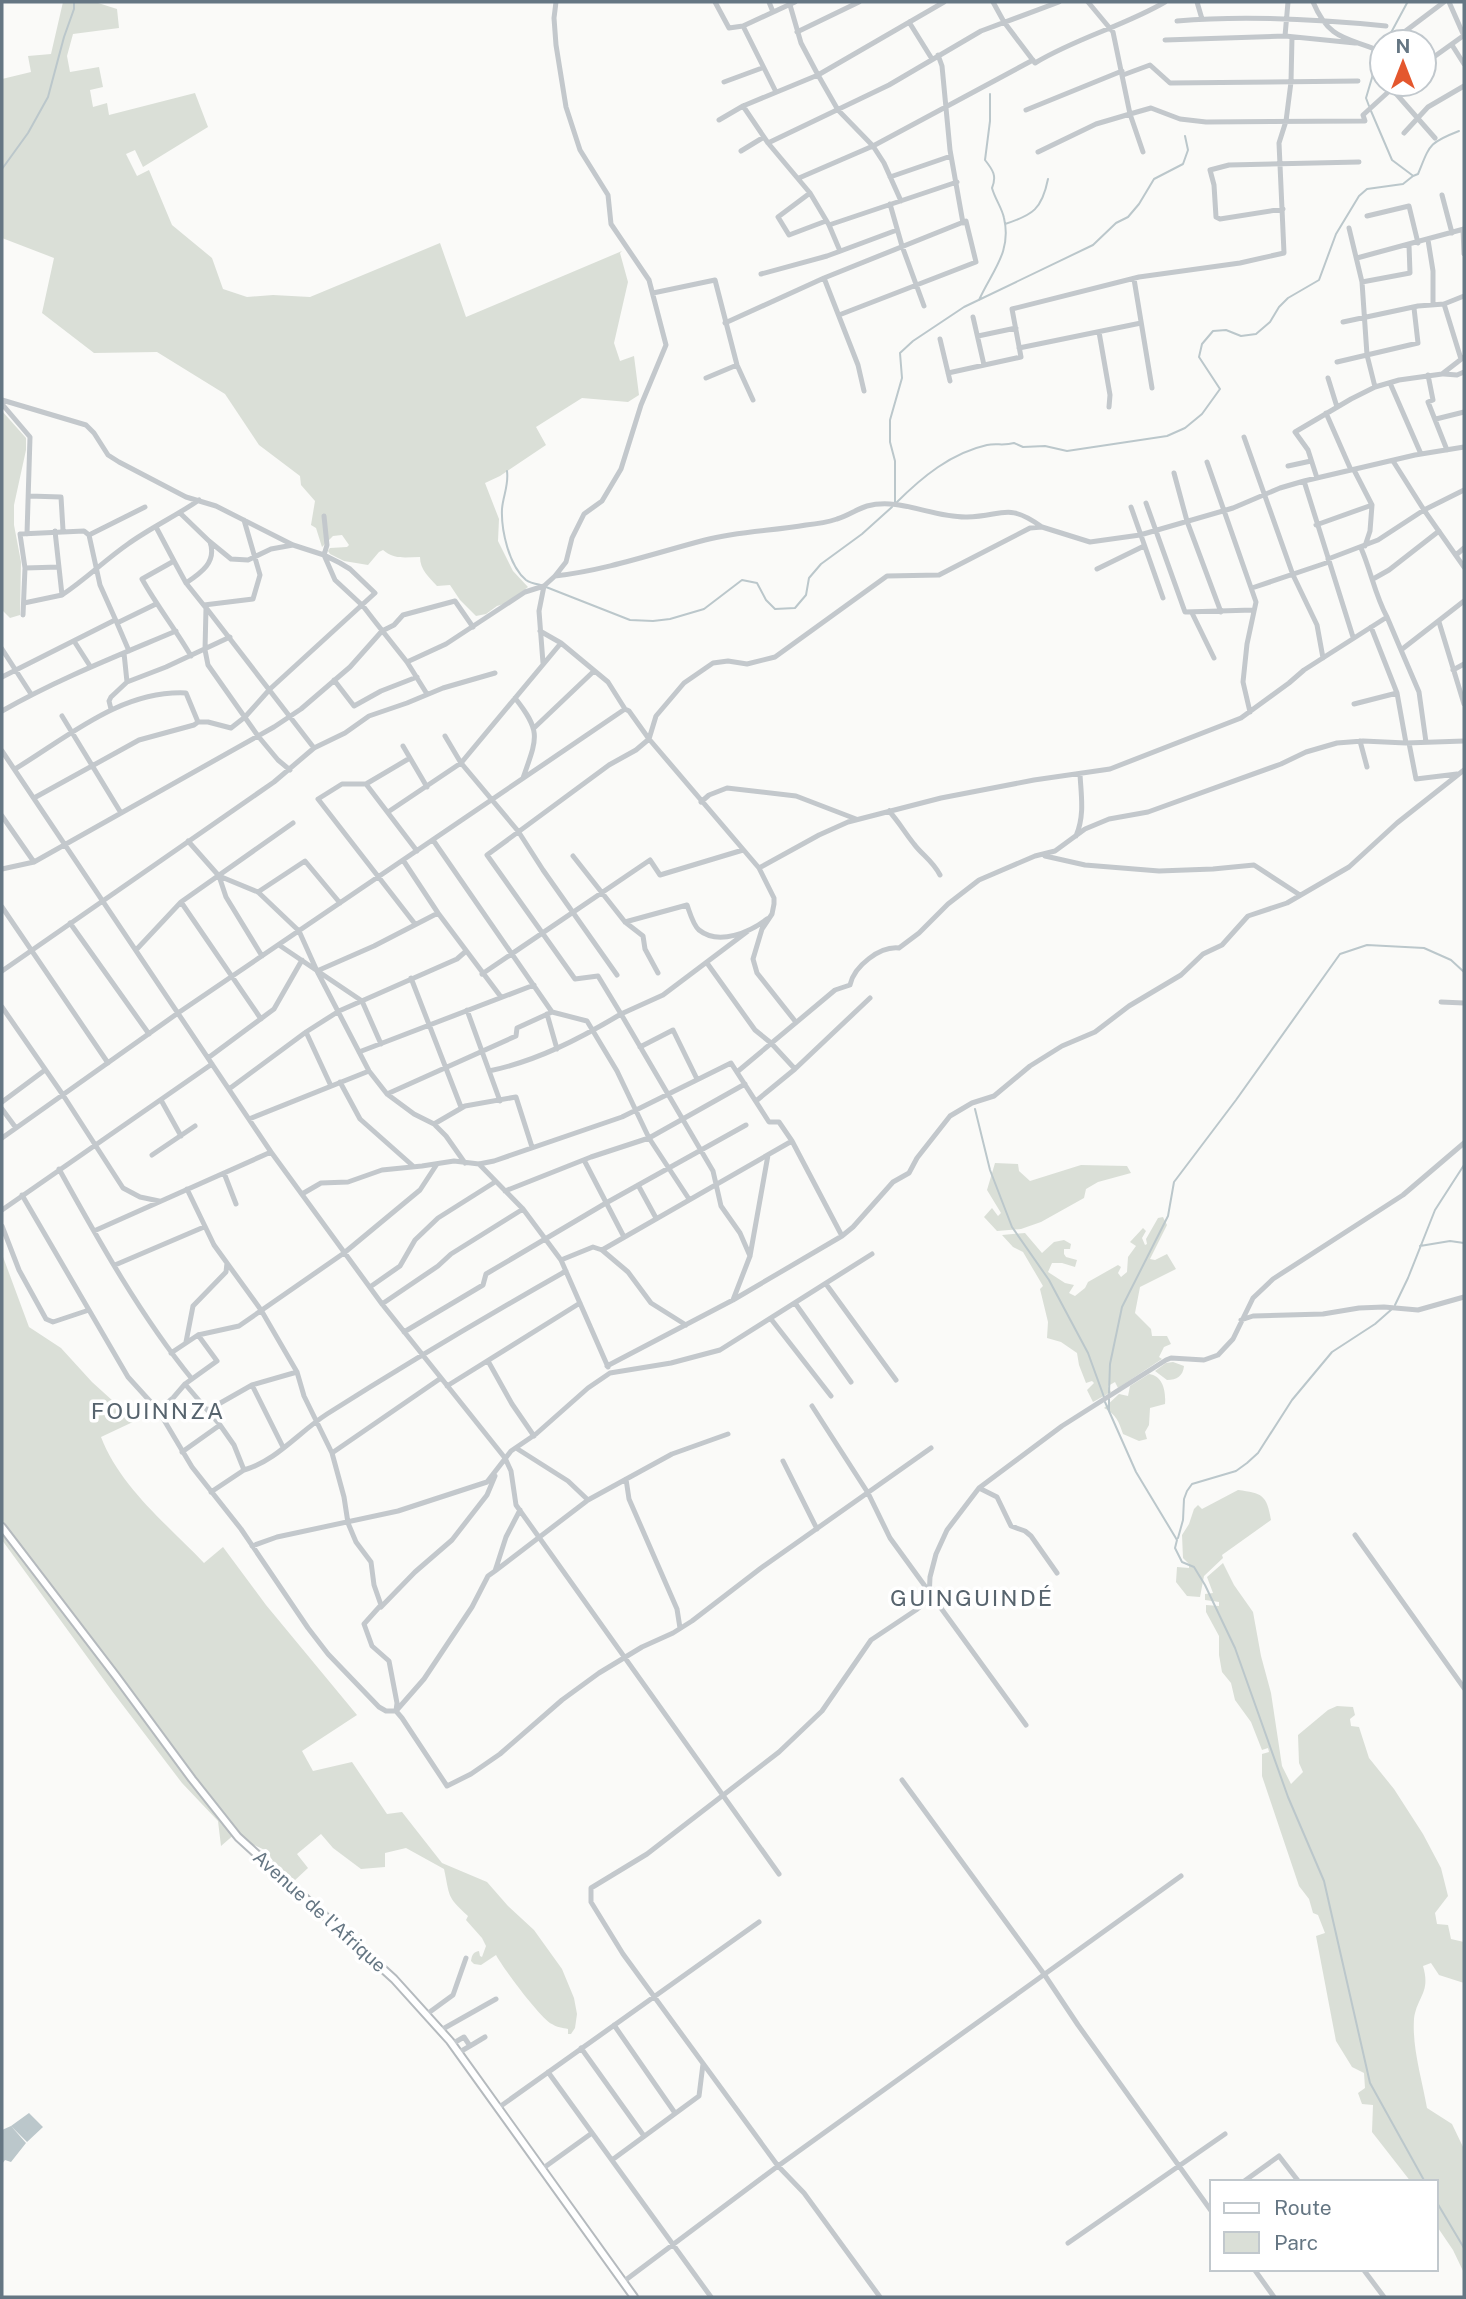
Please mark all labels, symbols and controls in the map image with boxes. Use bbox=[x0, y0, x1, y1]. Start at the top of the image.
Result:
north arrow bbox=[1368, 28, 1438, 98]
text: N bbox=[1396, 35, 1410, 57]
district label: FOUINNZA bbox=[91, 1397, 225, 1424]
district label: GUINGUINDÉ bbox=[890, 1584, 1054, 1611]
street label: Avenue de l'Afrique bbox=[249, 1846, 391, 1976]
legend bbox=[1210, 2180, 1438, 2271]
text: Route bbox=[1274, 2195, 1332, 2220]
text: Parc bbox=[1274, 2230, 1318, 2255]

